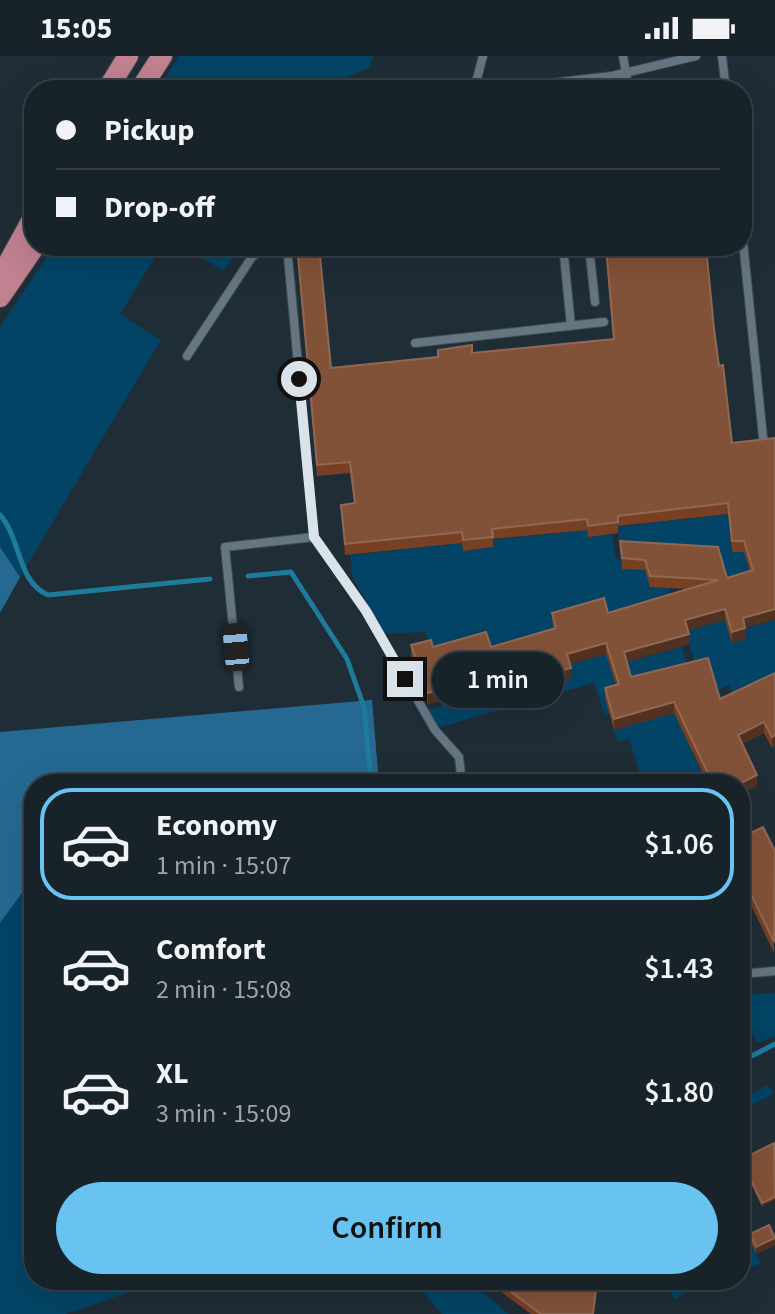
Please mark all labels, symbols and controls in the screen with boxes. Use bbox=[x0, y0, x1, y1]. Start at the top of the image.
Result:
text: 15:05 bbox=[40, 7, 112, 50]
text: Pickup bbox=[104, 109, 194, 152]
text: Drop-off bbox=[104, 186, 215, 229]
route start bbox=[281, 361, 317, 397]
car bbox=[222, 622, 250, 672]
callout: 1 min bbox=[433, 651, 565, 707]
route end bbox=[387, 661, 423, 697]
text: 1 min bbox=[467, 661, 529, 698]
text: Economy bbox=[156, 804, 277, 847]
icon: car bbox=[60, 808, 132, 880]
text: $1.06 bbox=[644, 823, 714, 866]
text: 1 min · 15:07 bbox=[156, 847, 291, 884]
text: Comfort bbox=[156, 928, 266, 971]
icon: car bbox=[60, 932, 132, 1004]
text: $1.43 bbox=[644, 947, 714, 990]
text: 2 min · 15:08 bbox=[156, 971, 291, 1008]
text: XL bbox=[156, 1052, 189, 1095]
icon: car bbox=[60, 1056, 132, 1128]
text: $1.80 bbox=[644, 1071, 714, 1114]
text: 3 min · 15:09 bbox=[156, 1095, 291, 1132]
button: Confirm bbox=[56, 1182, 718, 1274]

